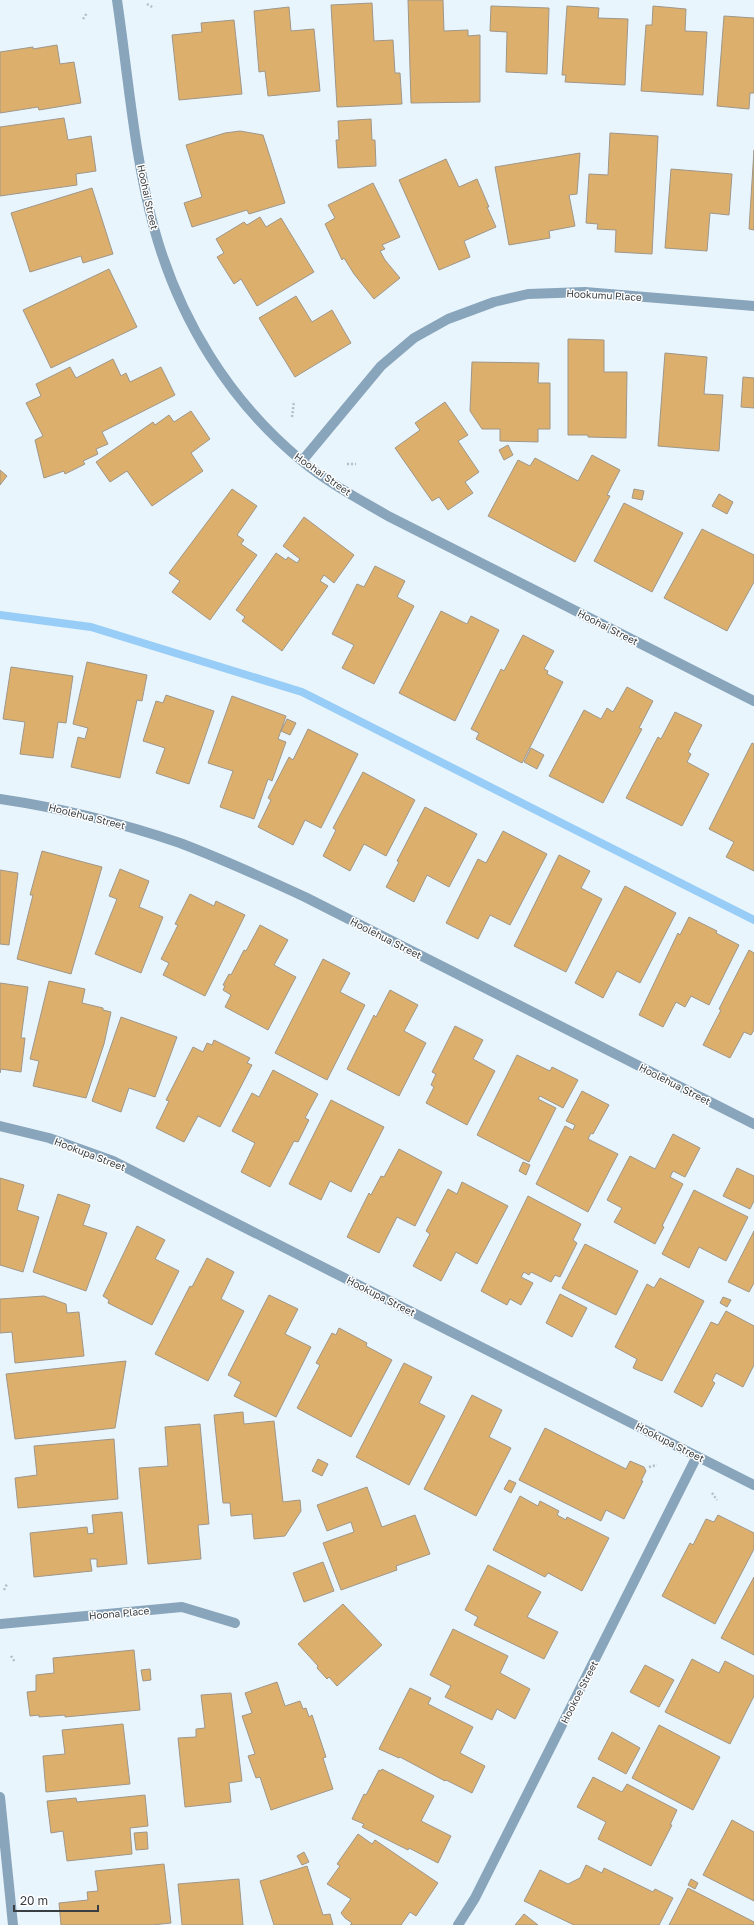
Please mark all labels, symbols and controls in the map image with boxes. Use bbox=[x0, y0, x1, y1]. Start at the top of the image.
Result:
street label: Hoohai Street bbox=[135, 163, 161, 231]
street label: Hookumu Place bbox=[566, 287, 642, 303]
street label: Hoohai Street bbox=[292, 450, 354, 498]
street label: Hoohai Street bbox=[576, 607, 640, 647]
street label: Hoolehua Street bbox=[47, 801, 127, 831]
street label: Hoolehua Street bbox=[348, 915, 424, 961]
street label: Hoolehua Street bbox=[637, 1061, 713, 1107]
street label: Hookupa Street bbox=[53, 1135, 127, 1173]
street label: Hookupa Street bbox=[345, 1274, 417, 1318]
street label: Hookupa Street bbox=[634, 1420, 706, 1464]
street label: Hoona Place bbox=[88, 1604, 150, 1622]
street label: Hookoe Street bbox=[558, 1659, 600, 1725]
scale bar bbox=[14, 1887, 98, 1913]
text: 20 m bbox=[20, 1893, 48, 1908]

